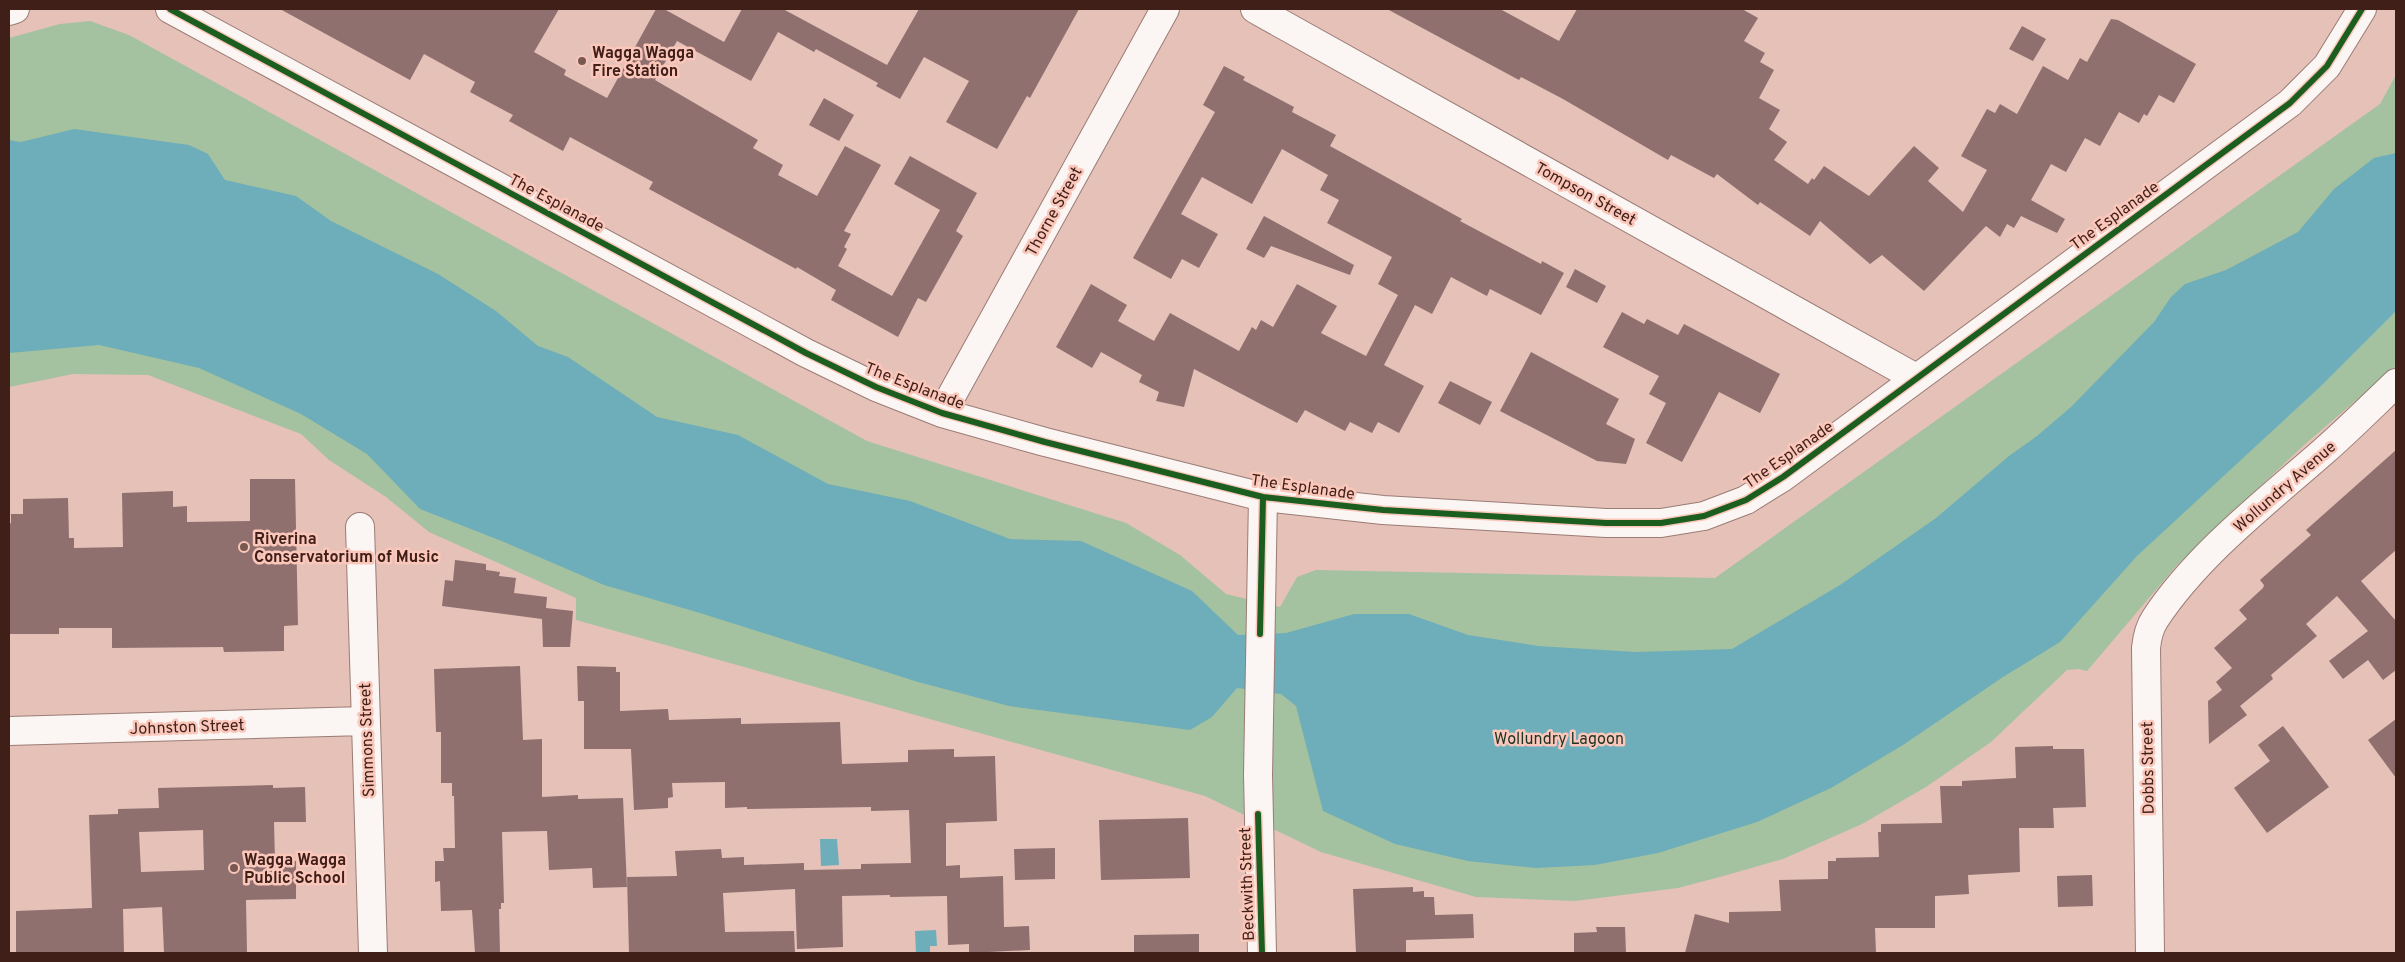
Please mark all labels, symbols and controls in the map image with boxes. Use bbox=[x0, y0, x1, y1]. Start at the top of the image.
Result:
place label: Wagga Wagga Fire Station bbox=[592, 44, 694, 82]
marker: Wagga Wagga Fire Station bbox=[576, 55, 588, 67]
street label: Tompson Street bbox=[1531, 159, 1639, 231]
street label: Thorne Street bbox=[1022, 164, 1088, 260]
street label: The Esplanade bbox=[505, 170, 607, 237]
street label: The Esplanade bbox=[2067, 178, 2164, 256]
street label: The Esplanade bbox=[862, 359, 967, 415]
street label: The Esplanade bbox=[1740, 417, 1838, 494]
street label: Wollundry Avenue bbox=[2230, 438, 2341, 537]
street label: The Esplanade bbox=[1249, 471, 1356, 505]
place label: Riverina Conservatorium of Music bbox=[254, 530, 439, 568]
marker: Riverina Conservatorium of Music bbox=[238, 541, 250, 553]
street label: Simmons Street bbox=[356, 682, 380, 797]
street label: Johnston Street bbox=[129, 716, 245, 740]
street label: Dobbs Street bbox=[2138, 721, 2160, 815]
park label: Wollundry Lagoon bbox=[1494, 730, 1624, 750]
street label: Beckwith Street bbox=[1236, 827, 1260, 941]
place label: Wagga Wagga Public School bbox=[244, 851, 346, 889]
marker: Wagga Wagga Public School bbox=[228, 862, 240, 874]

